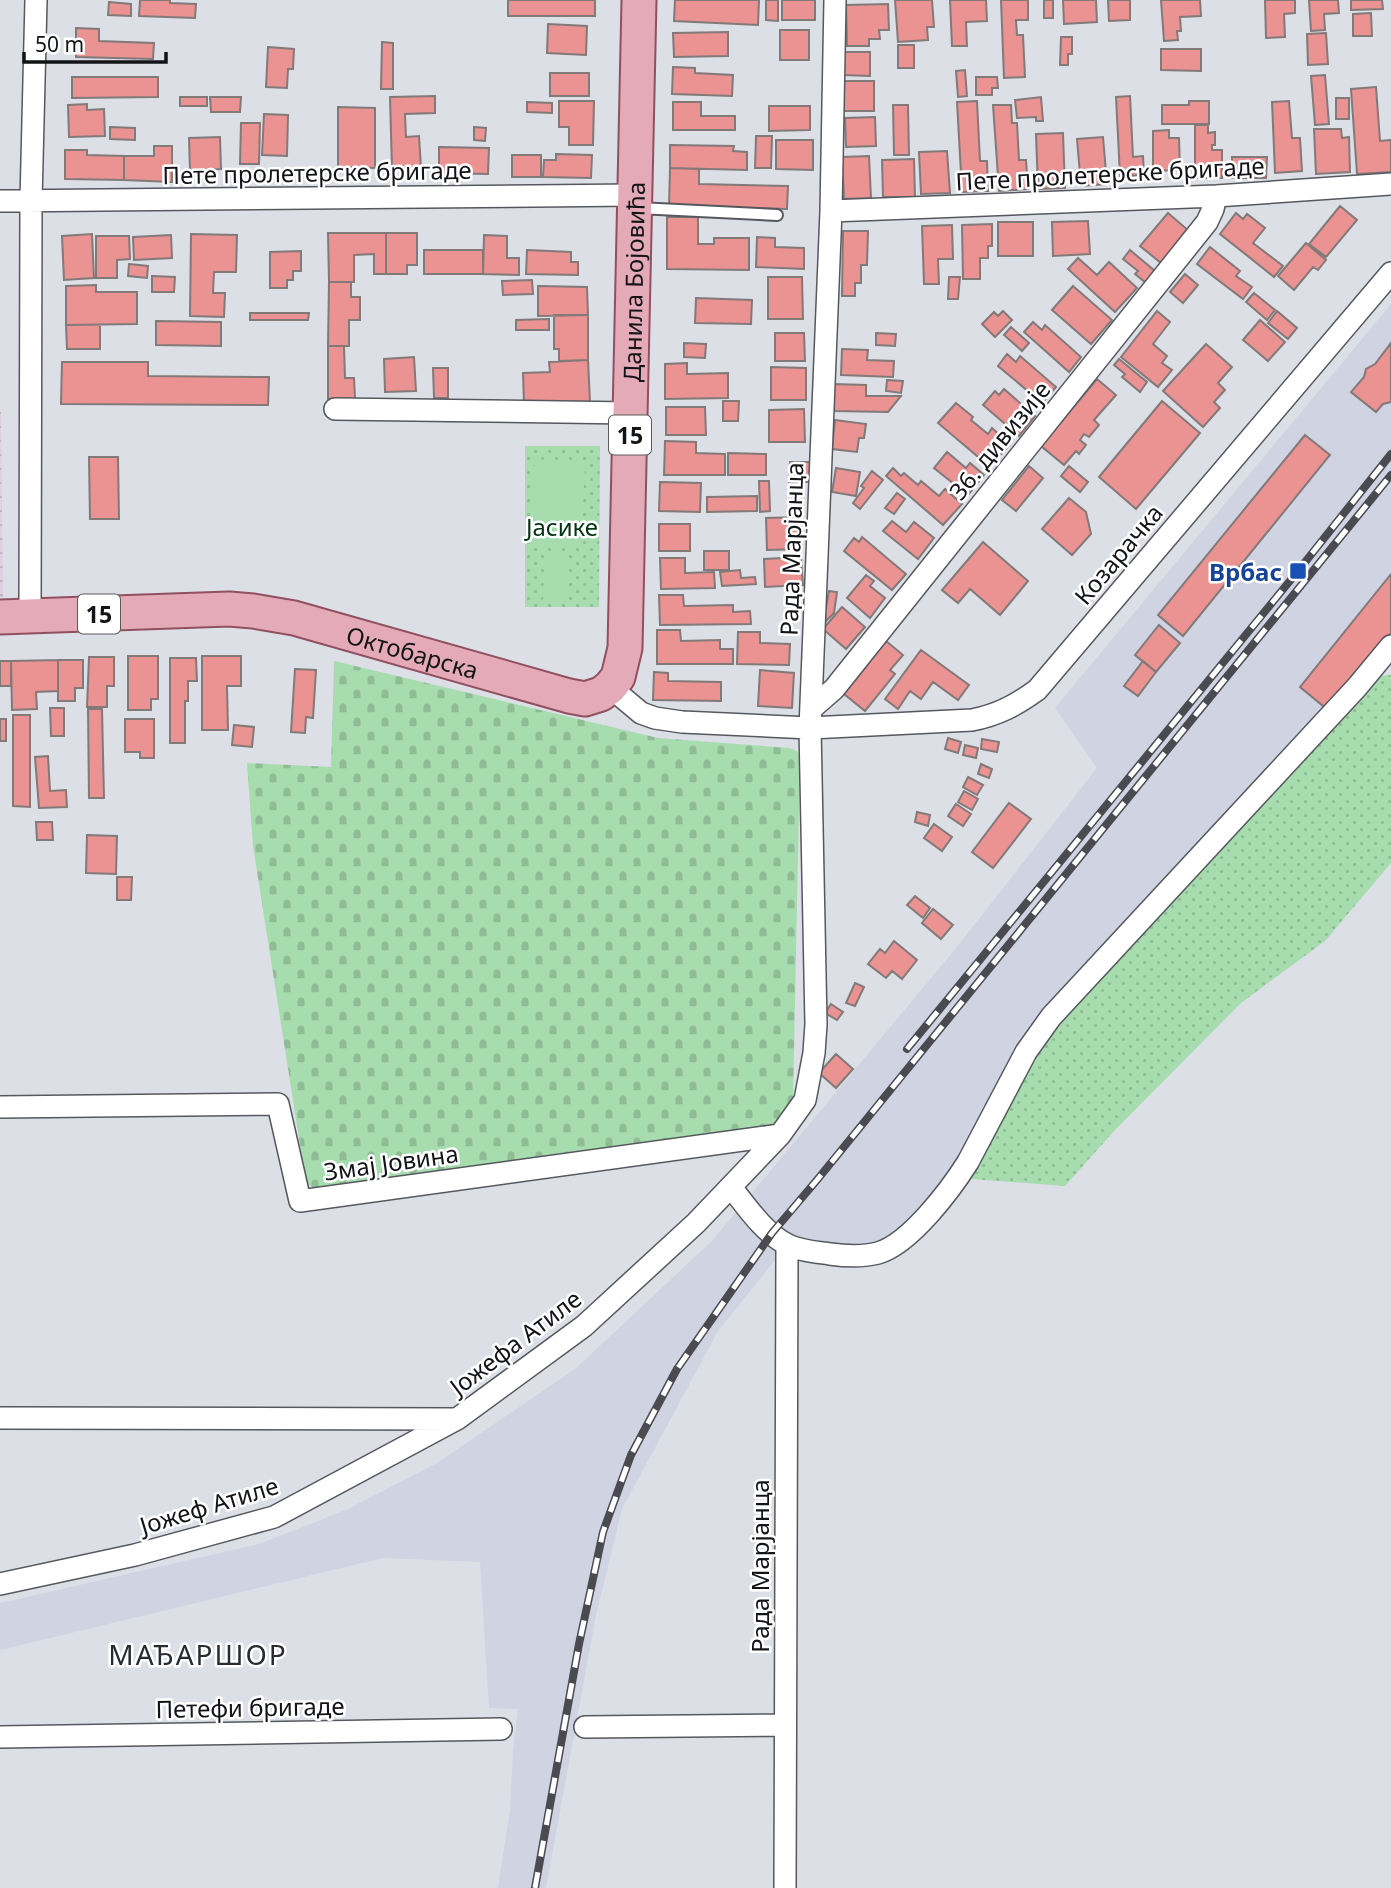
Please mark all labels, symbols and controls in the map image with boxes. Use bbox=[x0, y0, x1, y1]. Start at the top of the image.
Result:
scale bar bbox=[24, 21, 166, 65]
text: 50 m bbox=[35, 30, 84, 58]
street label: Пете пролетерске бригаде bbox=[955, 148, 1265, 198]
street label: Пете пролетерске бригаде bbox=[162, 153, 472, 191]
street label: Данила Бојовића bbox=[614, 181, 652, 382]
street label: 36. дивизије bbox=[941, 374, 1057, 506]
road number: 15 bbox=[609, 416, 651, 454]
street label: Рада Марјанца bbox=[771, 462, 811, 636]
street label: Козарачка bbox=[1066, 497, 1170, 611]
park label: Јасике bbox=[524, 510, 598, 543]
place label: Врбас bbox=[1209, 555, 1282, 588]
marker: Врбас bbox=[1288, 561, 1308, 581]
road number: 15 bbox=[78, 594, 120, 634]
street label: Октобарска bbox=[343, 617, 482, 686]
street label: Змај Јовина bbox=[322, 1136, 460, 1188]
street label: Јожефа Атиле bbox=[441, 1282, 587, 1403]
street label: Јожеф Атиле bbox=[134, 1468, 282, 1542]
street label: Рада Марјанца bbox=[743, 1479, 776, 1653]
district label: МАЂАРШОР bbox=[108, 1635, 288, 1673]
street label: Петефи бригаде bbox=[155, 1689, 345, 1725]

